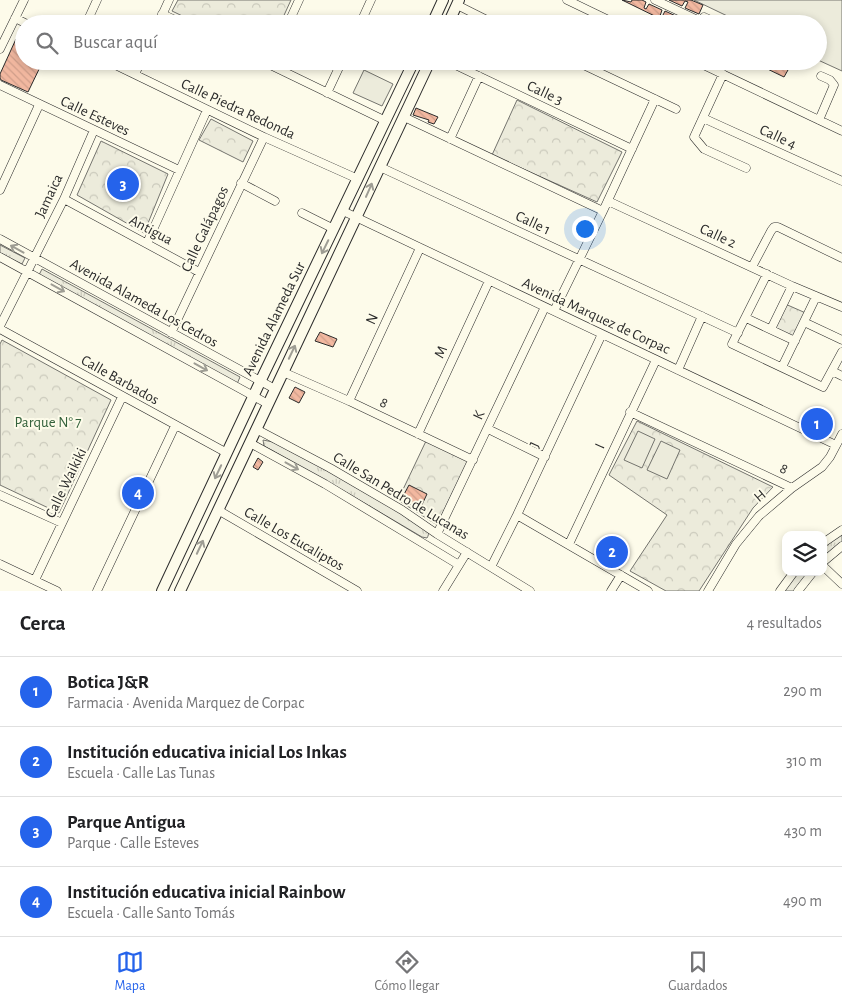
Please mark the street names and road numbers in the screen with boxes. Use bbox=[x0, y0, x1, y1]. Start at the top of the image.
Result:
street label: Calle Piedra Redonda bbox=[179, 76, 297, 142]
street label: Calle 3 bbox=[525, 78, 565, 108]
street label: Calle Esteves bbox=[58, 93, 132, 139]
street label: Calle 4 bbox=[757, 122, 799, 152]
street label: Jamaica bbox=[32, 172, 66, 220]
street label: Calle Galápagos bbox=[179, 184, 231, 274]
street label: Calle 1 bbox=[513, 208, 553, 238]
street label: Antigua bbox=[127, 212, 175, 248]
street label: Calle 2 bbox=[697, 221, 739, 251]
street label: Avenida Alameda Los Cedros bbox=[68, 256, 220, 350]
street label: Avenida Alameda Sur bbox=[240, 260, 308, 378]
street label: Avenida Marquez de Corpac bbox=[520, 275, 672, 357]
street label: N bbox=[363, 311, 381, 327]
street label: M bbox=[432, 343, 450, 361]
street label: Calle Barbados bbox=[79, 352, 161, 408]
street label: 8 bbox=[378, 395, 390, 411]
street label: K bbox=[470, 407, 488, 422]
street label: J bbox=[527, 440, 543, 450]
street label: I bbox=[592, 441, 608, 451]
street label: Calle Waikiki bbox=[43, 446, 89, 520]
street label: Calle San Pedro de Lucanas bbox=[330, 450, 472, 542]
street label: 8 bbox=[778, 461, 790, 477]
street label: H bbox=[751, 487, 769, 505]
street label: Calle Los Eucaliptos bbox=[242, 504, 346, 574]

